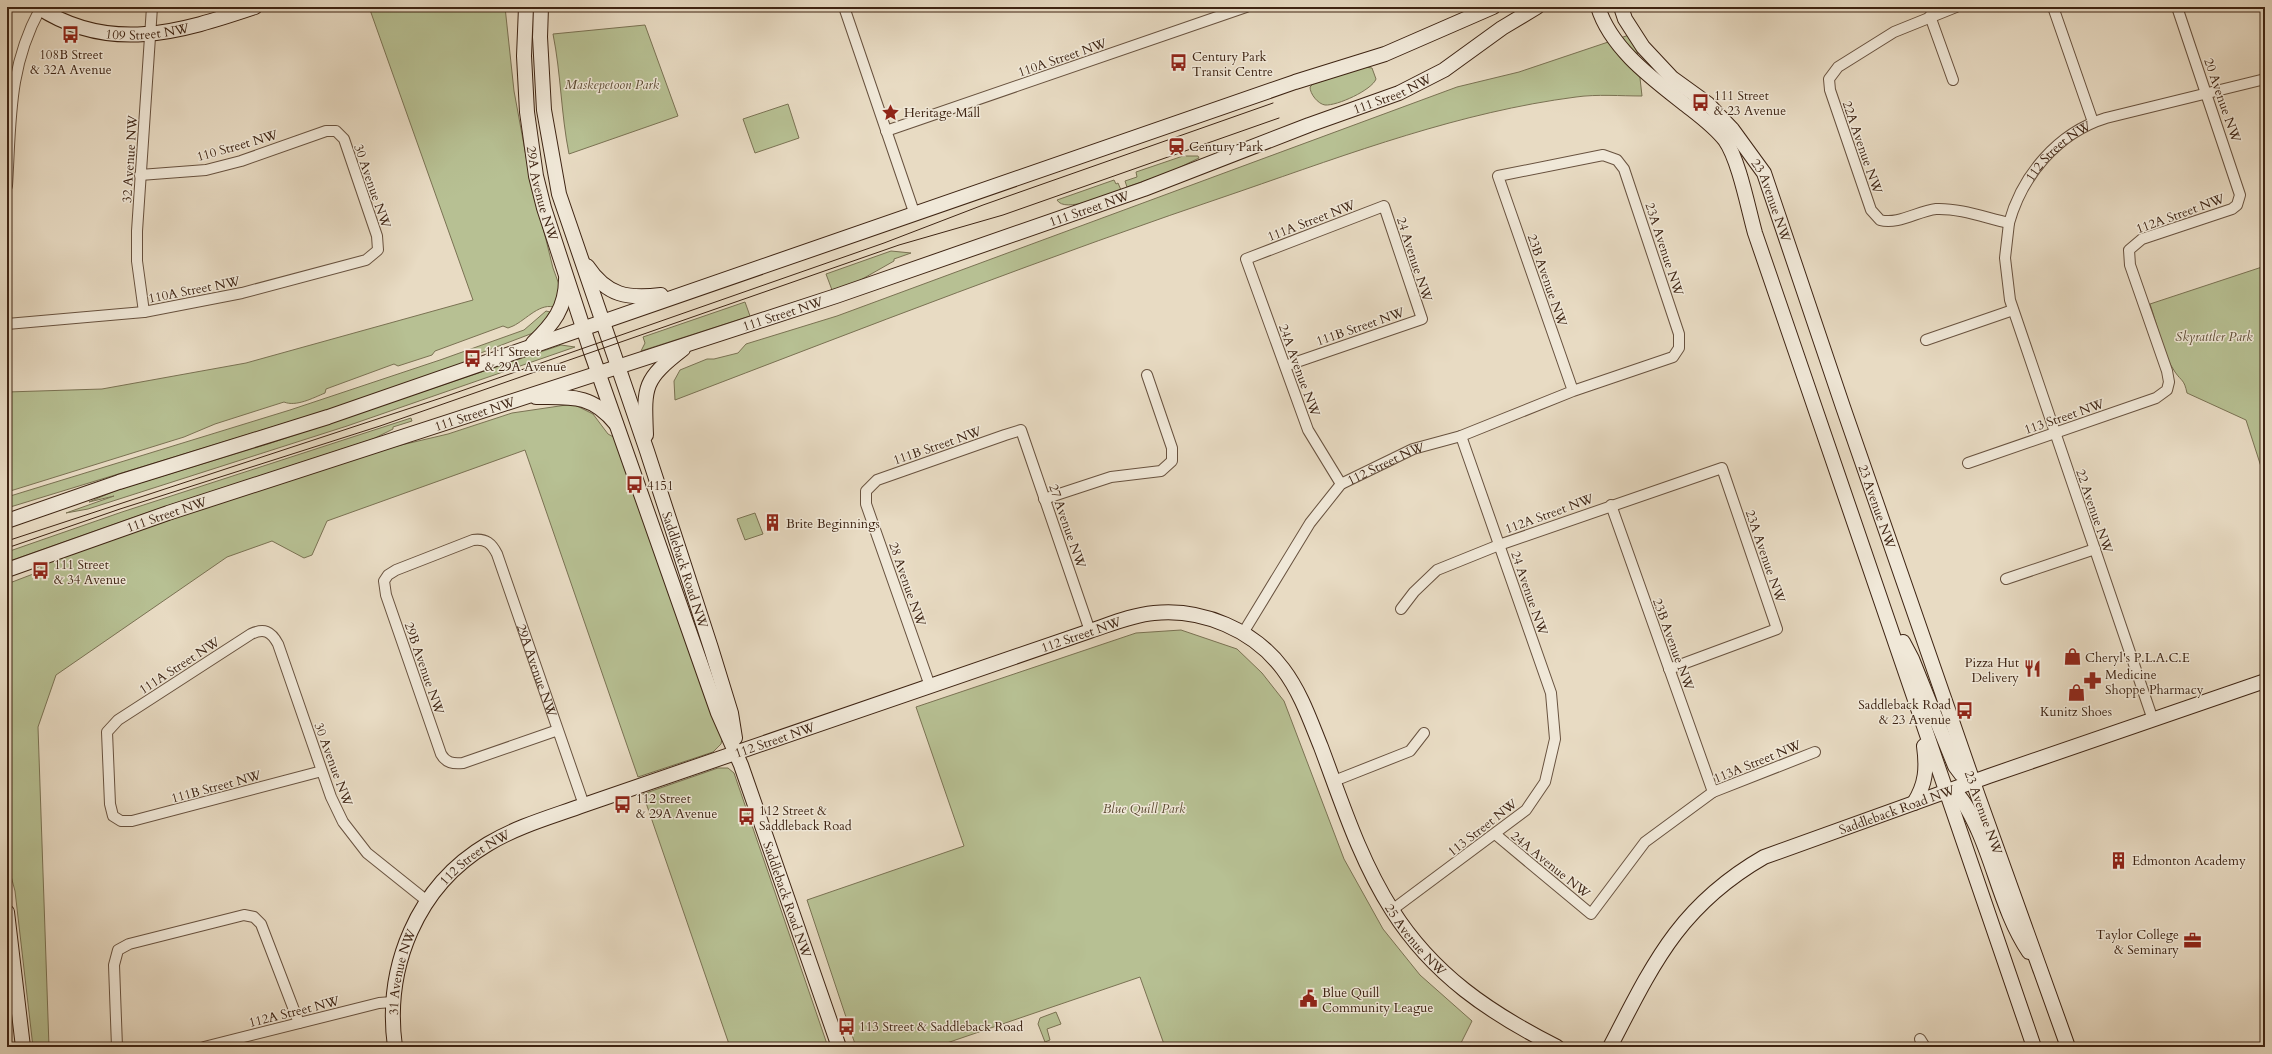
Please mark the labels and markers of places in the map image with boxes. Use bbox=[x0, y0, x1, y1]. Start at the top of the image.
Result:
bus stop icon: 108B Street & 32A Avenue bbox=[61, 25, 81, 45]
place label: 108B Street & 32A Avenue bbox=[30, 46, 112, 79]
place label: Century Park Transit Centre bbox=[1192, 48, 1273, 81]
bus stop icon: Century Park Transit Centre bbox=[1169, 53, 1189, 73]
place label: 111 Street & 23 Avenue bbox=[1714, 87, 1786, 120]
bus stop icon: 111 Street & 23 Avenue bbox=[1691, 92, 1711, 112]
place icon: Heritage Mall bbox=[881, 102, 901, 122]
place label: Heritage Mall bbox=[904, 104, 981, 122]
station icon: Century Park bbox=[1166, 136, 1186, 156]
place label: Century Park bbox=[1189, 138, 1264, 156]
place label: 111 Street & 29A Avenue bbox=[485, 343, 566, 376]
bus stop icon: 111 Street & 29A Avenue bbox=[462, 348, 482, 368]
bus stop icon: 4151 bbox=[624, 475, 644, 495]
place label: 4151 bbox=[647, 477, 674, 495]
building icon: Brite Beginnings bbox=[763, 513, 783, 533]
place label: Brite Beginnings bbox=[786, 515, 880, 533]
place label: 111 Street & 34 Avenue bbox=[54, 556, 126, 589]
bus stop icon: 111 Street & 34 Avenue bbox=[31, 561, 51, 581]
shop icon: Cheryl's P.L.A.C.E bbox=[2062, 647, 2082, 667]
place label: Cheryl's P.L.A.C.E bbox=[2085, 649, 2190, 667]
place label: Pizza Hut Delivery bbox=[1965, 654, 2019, 687]
restaurant icon: Pizza Hut Delivery bbox=[2022, 659, 2042, 679]
place label: Medicine Shoppe Pharmacy bbox=[2105, 666, 2204, 699]
pharmacy icon: Medicine Shoppe Pharmacy bbox=[2082, 671, 2102, 691]
shop icon: Kunitz Shoes bbox=[2066, 682, 2086, 702]
place label: Saddleback Road & 23 Avenue bbox=[1858, 696, 1951, 729]
bus stop icon: Saddleback Road & 23 Avenue bbox=[1954, 701, 1974, 721]
place label: Kunitz Shoes bbox=[2040, 703, 2112, 721]
place label: 112 Street & 29A Avenue bbox=[636, 790, 717, 823]
bus stop icon: 112 Street & 29A Avenue bbox=[613, 795, 633, 815]
place label: 112 Street & Saddleback Road bbox=[759, 802, 852, 835]
bus stop icon: 112 Street & Saddleback Road bbox=[736, 807, 756, 827]
building icon: Edmonton Academy bbox=[2109, 850, 2129, 870]
place label: Edmonton Academy bbox=[2132, 852, 2246, 870]
place label: Taylor College & Seminary bbox=[2096, 926, 2179, 959]
office icon: Taylor College & Seminary bbox=[2182, 931, 2202, 951]
place label: Blue Quill Community League bbox=[1322, 984, 1433, 1017]
public building icon: Blue Quill Community League bbox=[1299, 989, 1319, 1009]
bus stop icon: 113 Street & Saddleback Road bbox=[836, 1016, 856, 1036]
place label: 113 Street & Saddleback Road bbox=[859, 1018, 1023, 1036]

